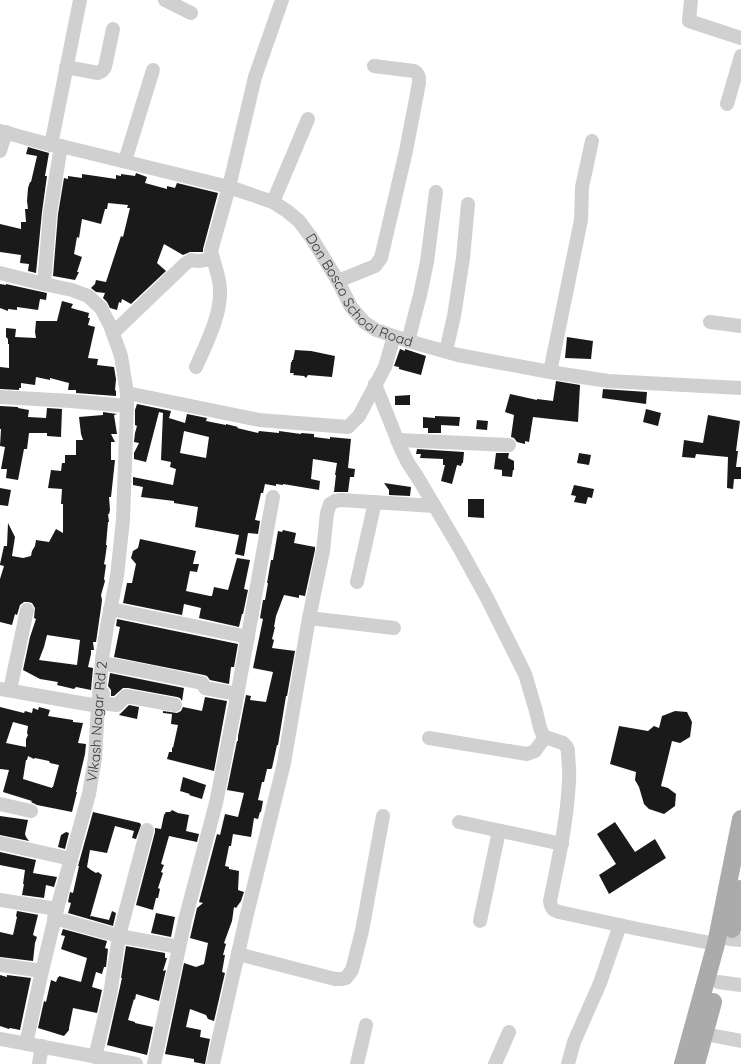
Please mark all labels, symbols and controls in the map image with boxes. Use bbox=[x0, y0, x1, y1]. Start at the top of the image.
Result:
street label: Don Bosco School Road bbox=[302, 230, 415, 351]
street label: Vikash Nagar Rd 2 bbox=[82, 660, 111, 783]

